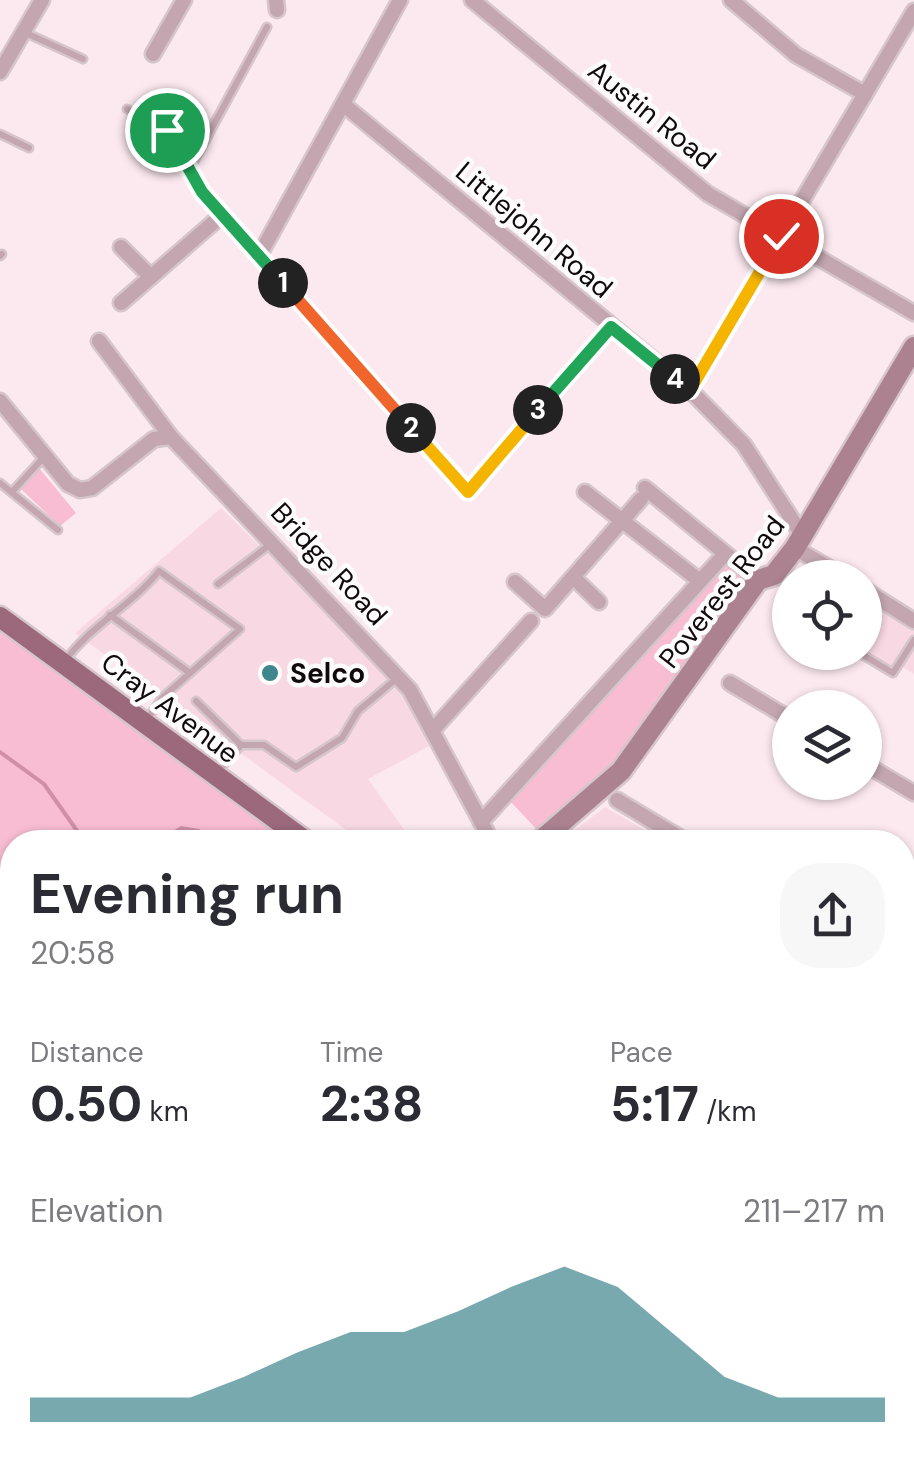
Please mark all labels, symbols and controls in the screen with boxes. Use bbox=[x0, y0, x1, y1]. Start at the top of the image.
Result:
street label: Austin Road bbox=[580, 52, 724, 178]
pin bbox=[125, 88, 210, 173]
icon: arrive bbox=[140, 103, 195, 158]
street label: Littlejohn Road bbox=[448, 154, 620, 306]
pin bbox=[739, 194, 824, 279]
icon: check bbox=[754, 209, 809, 264]
pin: 1 bbox=[258, 258, 308, 308]
text: 1 bbox=[278, 264, 288, 301]
pin: 4 bbox=[650, 354, 700, 404]
text: 4 bbox=[666, 360, 684, 397]
pin: 3 bbox=[513, 385, 563, 435]
text: 3 bbox=[530, 391, 546, 428]
pin: 2 bbox=[386, 403, 436, 453]
text: 2 bbox=[403, 409, 419, 446]
street label: Bridge Road bbox=[263, 495, 395, 633]
street label: Poverest Road bbox=[651, 508, 793, 676]
map controls bbox=[772, 560, 882, 800]
button: locate bbox=[772, 560, 882, 670]
street label: Cray Avenue bbox=[94, 644, 246, 772]
place label: Selco bbox=[290, 655, 365, 692]
marker: Selco bbox=[259, 662, 281, 684]
button: layers bbox=[772, 690, 882, 800]
text: Evening run bbox=[30, 858, 344, 930]
button: share bbox=[780, 863, 885, 968]
text: 20:58 bbox=[30, 932, 115, 974]
text: Distance bbox=[30, 1034, 144, 1071]
text: Time bbox=[320, 1034, 383, 1071]
text: Pace bbox=[610, 1034, 673, 1071]
text: 0.50 bbox=[30, 1071, 142, 1137]
text: 2:38 bbox=[320, 1071, 423, 1137]
text: 5:17 bbox=[610, 1071, 699, 1137]
text: km bbox=[142, 1093, 189, 1130]
text: /km bbox=[699, 1093, 756, 1130]
text: Elevation bbox=[30, 1190, 163, 1232]
text: 211–217 m bbox=[743, 1190, 885, 1232]

